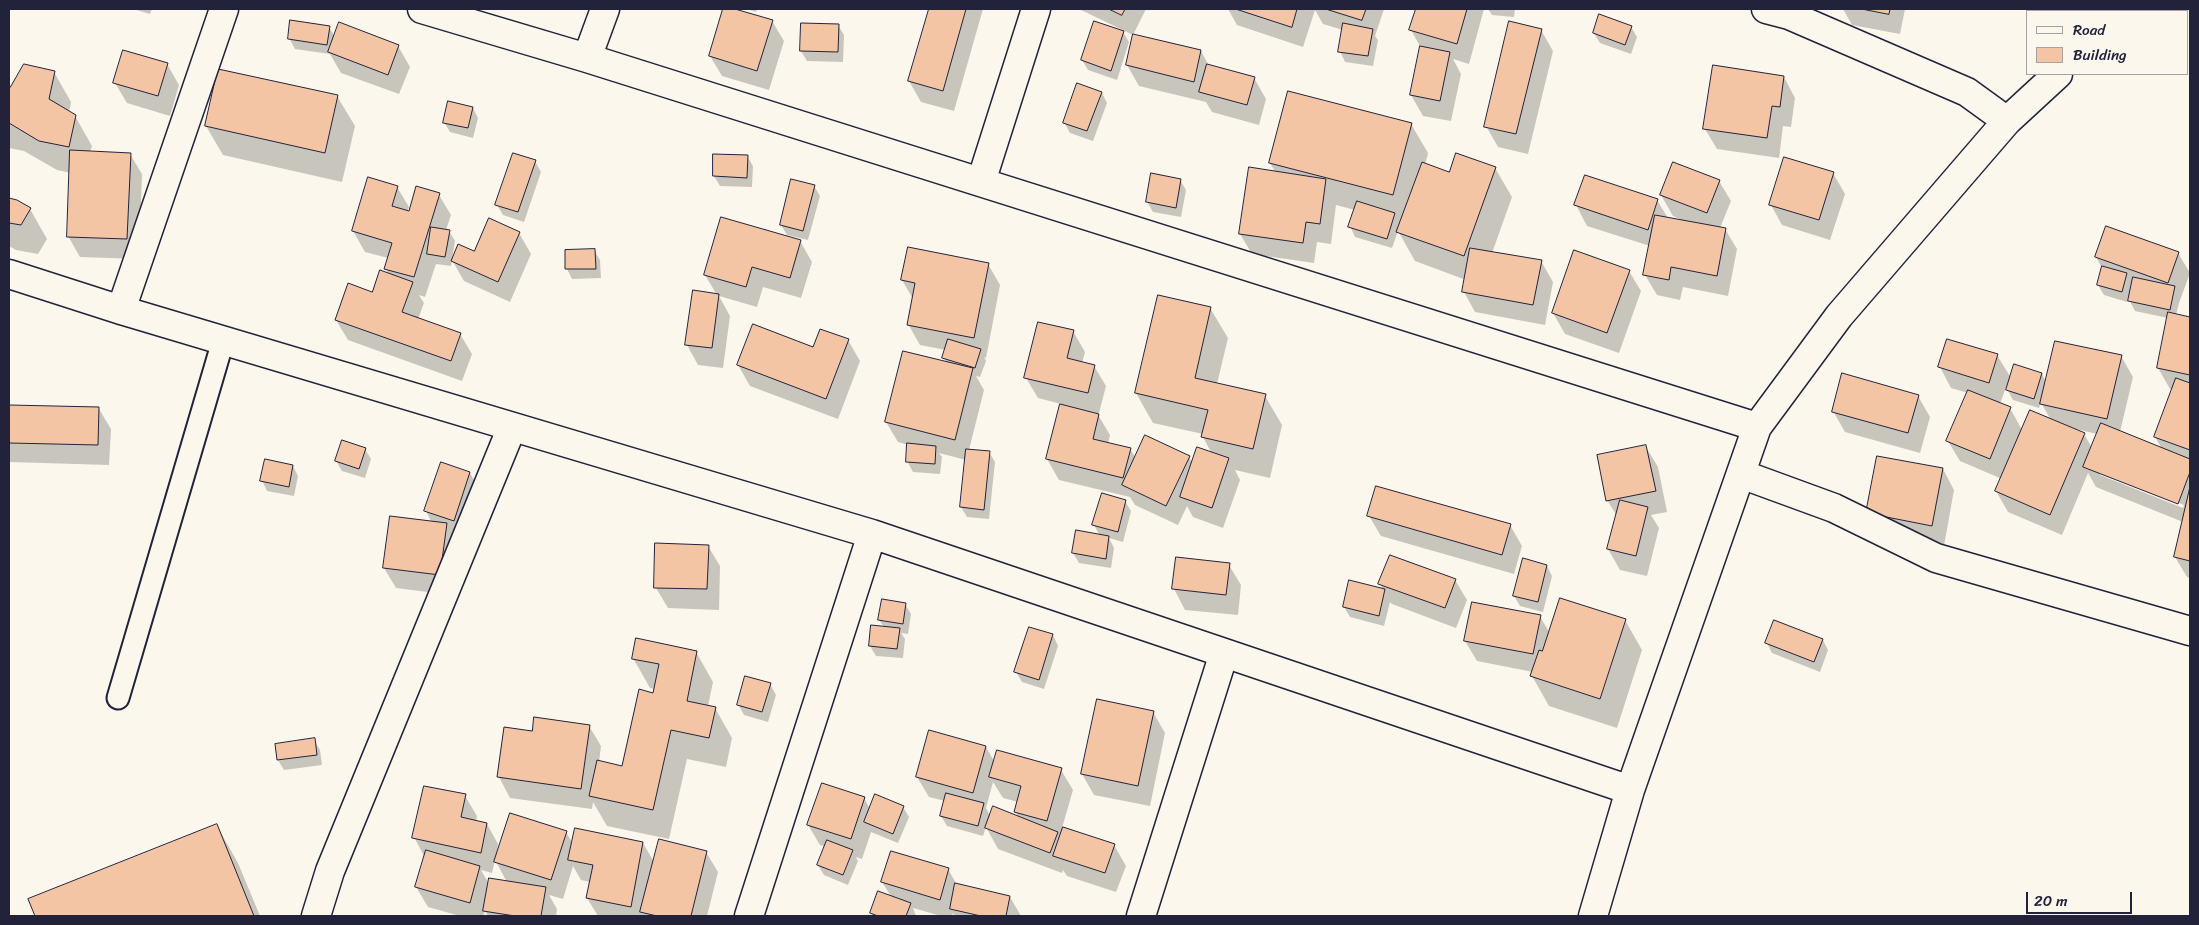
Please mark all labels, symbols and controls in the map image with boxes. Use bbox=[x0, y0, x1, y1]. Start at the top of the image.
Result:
legend bbox=[2026, 10, 2189, 75]
text: Road bbox=[2073, 17, 2105, 43]
text: Building bbox=[2073, 42, 2127, 68]
scale bar bbox=[2029, 882, 2135, 914]
text: 20 m bbox=[2034, 888, 2068, 914]

